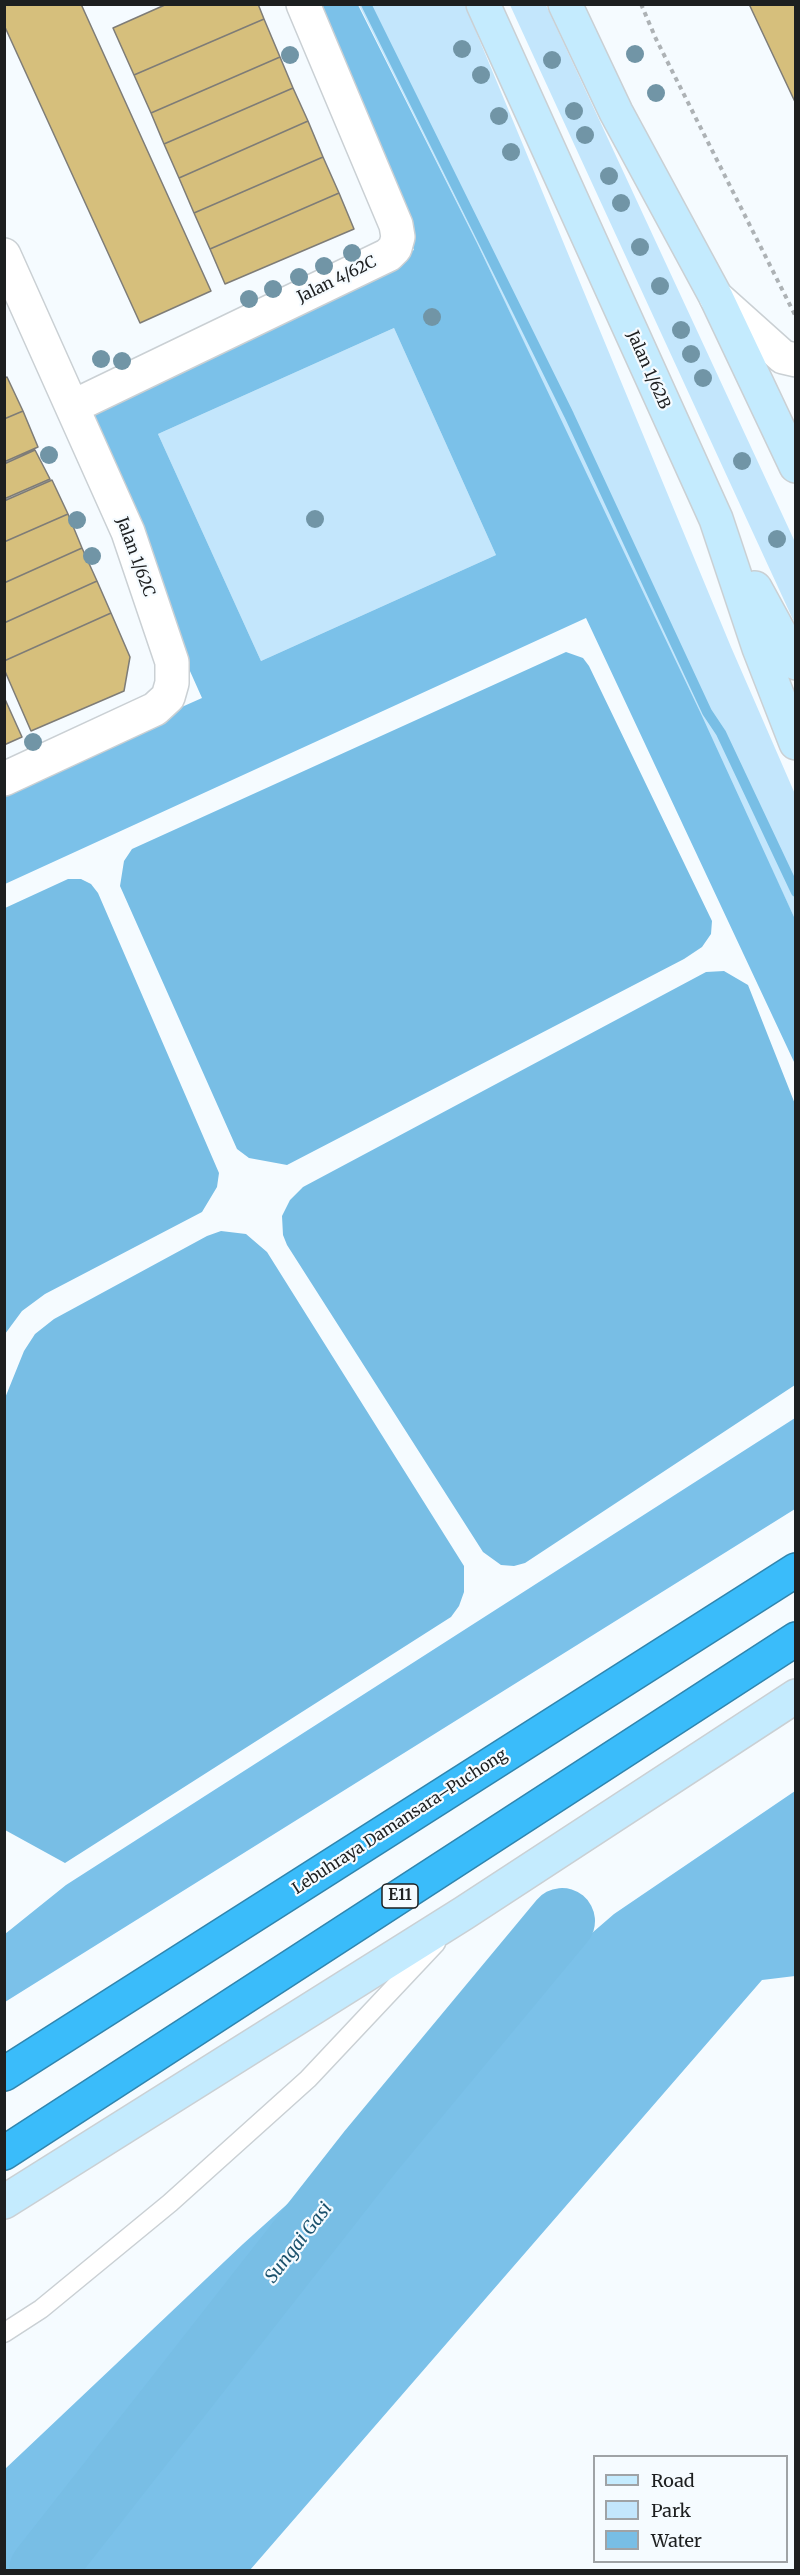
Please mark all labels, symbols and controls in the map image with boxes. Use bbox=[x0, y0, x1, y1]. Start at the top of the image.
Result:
street label: Jalan 4/62C bbox=[294, 253, 380, 307]
street label: Jalan 1/62B bbox=[622, 328, 674, 412]
street label: Jalan 1/62C bbox=[112, 515, 158, 599]
street label: Lebuhraya Damansara–Puchong bbox=[289, 1745, 511, 1899]
road number: E11 bbox=[382, 1884, 418, 1908]
water label: Sungai Gasi bbox=[261, 2199, 337, 2287]
legend bbox=[593, 2455, 788, 2563]
text: Road bbox=[651, 2469, 695, 2492]
text: Park bbox=[651, 2499, 691, 2522]
text: Water bbox=[651, 2529, 702, 2552]

